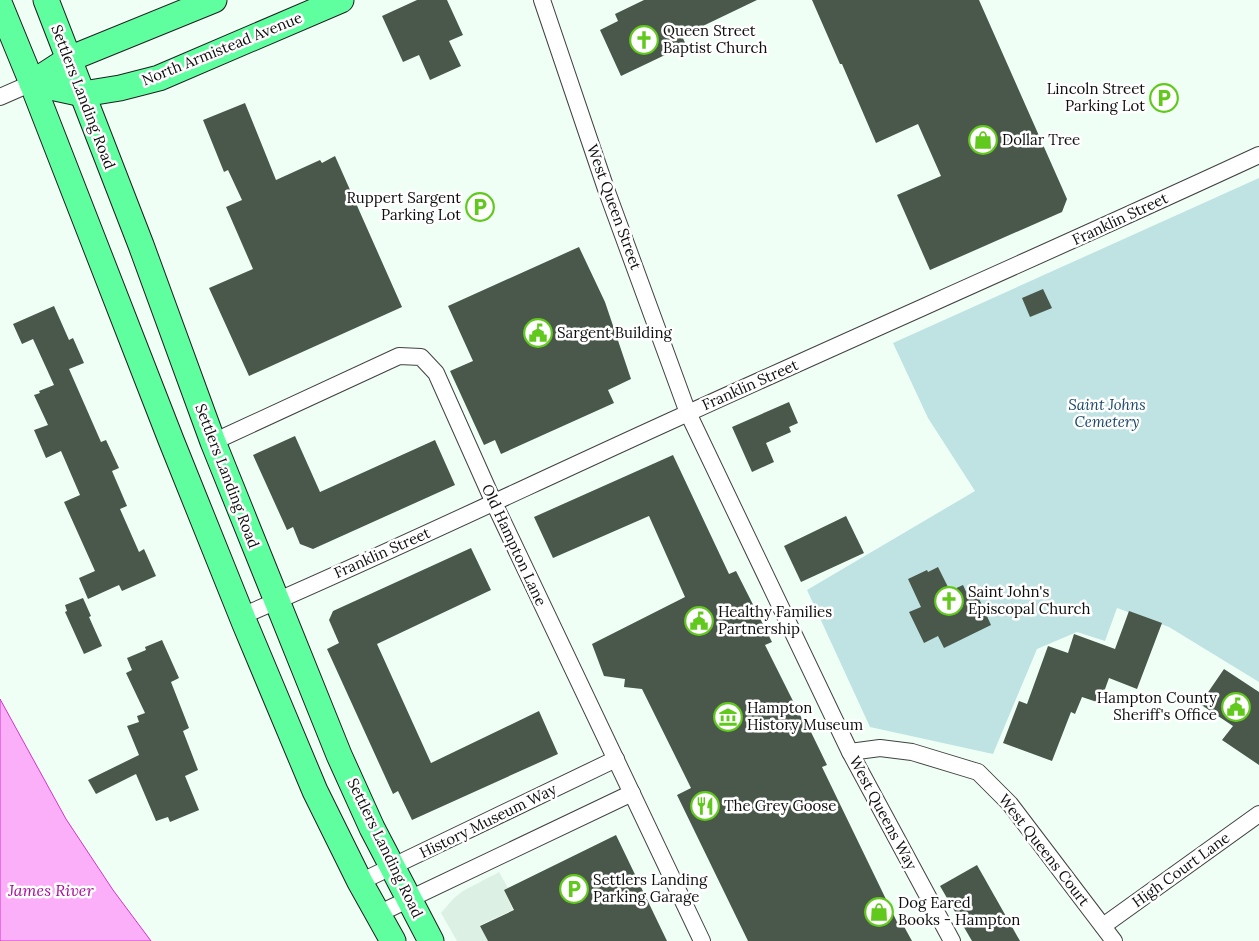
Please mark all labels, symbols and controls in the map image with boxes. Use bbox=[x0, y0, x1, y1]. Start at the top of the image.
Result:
street label: North Armistead Avenue bbox=[139, 8, 305, 89]
place label: Queen Street Baptist Church bbox=[663, 21, 768, 57]
street label: Settlers Landing Road bbox=[47, 22, 120, 172]
church icon: Queen Street Baptist Church bbox=[629, 25, 659, 55]
place label: Lincoln Street Parking Lot bbox=[1047, 79, 1145, 115]
parking icon: Lincoln Street Parking Lot bbox=[1149, 83, 1179, 113]
shop icon: Dollar Tree bbox=[968, 125, 998, 155]
place label: Dollar Tree bbox=[1002, 130, 1080, 149]
street label: West Queen Street bbox=[583, 142, 646, 272]
place label: Ruppert Sargent Parking Lot bbox=[346, 188, 461, 224]
street label: Franklin Street bbox=[1069, 188, 1171, 249]
parking icon: Ruppert Sargent Parking Lot bbox=[465, 192, 495, 222]
public building icon: Sargent Building bbox=[523, 318, 553, 348]
place label: Sargent Building bbox=[557, 323, 673, 342]
street label: Franklin Street bbox=[699, 355, 801, 414]
park label: Saint Johns Cemetery bbox=[1068, 395, 1146, 431]
street label: Settlers Landing Road bbox=[191, 401, 264, 551]
street label: Old Hampton Lane bbox=[478, 481, 551, 609]
street label: Franklin Street bbox=[331, 523, 433, 582]
place label: Saint John's Episcopal Church bbox=[968, 582, 1091, 618]
church icon: Saint John's Episcopal Church bbox=[934, 586, 964, 616]
place label: Healthy Families Partnership bbox=[718, 602, 832, 638]
public building icon: Healthy Families Partnership bbox=[684, 606, 714, 636]
place label: Hampton County Sheriff's Office bbox=[1097, 688, 1217, 724]
public building icon: Hampton County Sheriff's Office bbox=[1221, 692, 1251, 722]
place label: Hampton History Museum bbox=[747, 698, 863, 734]
museum icon: Hampton History Museum bbox=[713, 702, 743, 732]
street label: West Queens Way bbox=[845, 753, 921, 873]
street label: Settlers Landing Road bbox=[343, 775, 428, 921]
street label: History Museum Way bbox=[416, 779, 559, 862]
street label: West Queens Court bbox=[995, 790, 1094, 910]
restaurant icon: The Grey Goose bbox=[690, 791, 720, 821]
place label: The Grey Goose bbox=[724, 796, 836, 815]
street label: High Court Lane bbox=[1128, 828, 1233, 911]
place label: Settlers Landing Parking Garage bbox=[593, 870, 708, 906]
parking icon: Settlers Landing Parking Garage bbox=[559, 874, 589, 904]
water label: James River bbox=[7, 880, 94, 900]
place label: Dog Eared Books - Hampton bbox=[898, 893, 1020, 929]
shop icon: Dog Eared Books - Hampton bbox=[864, 897, 894, 927]

